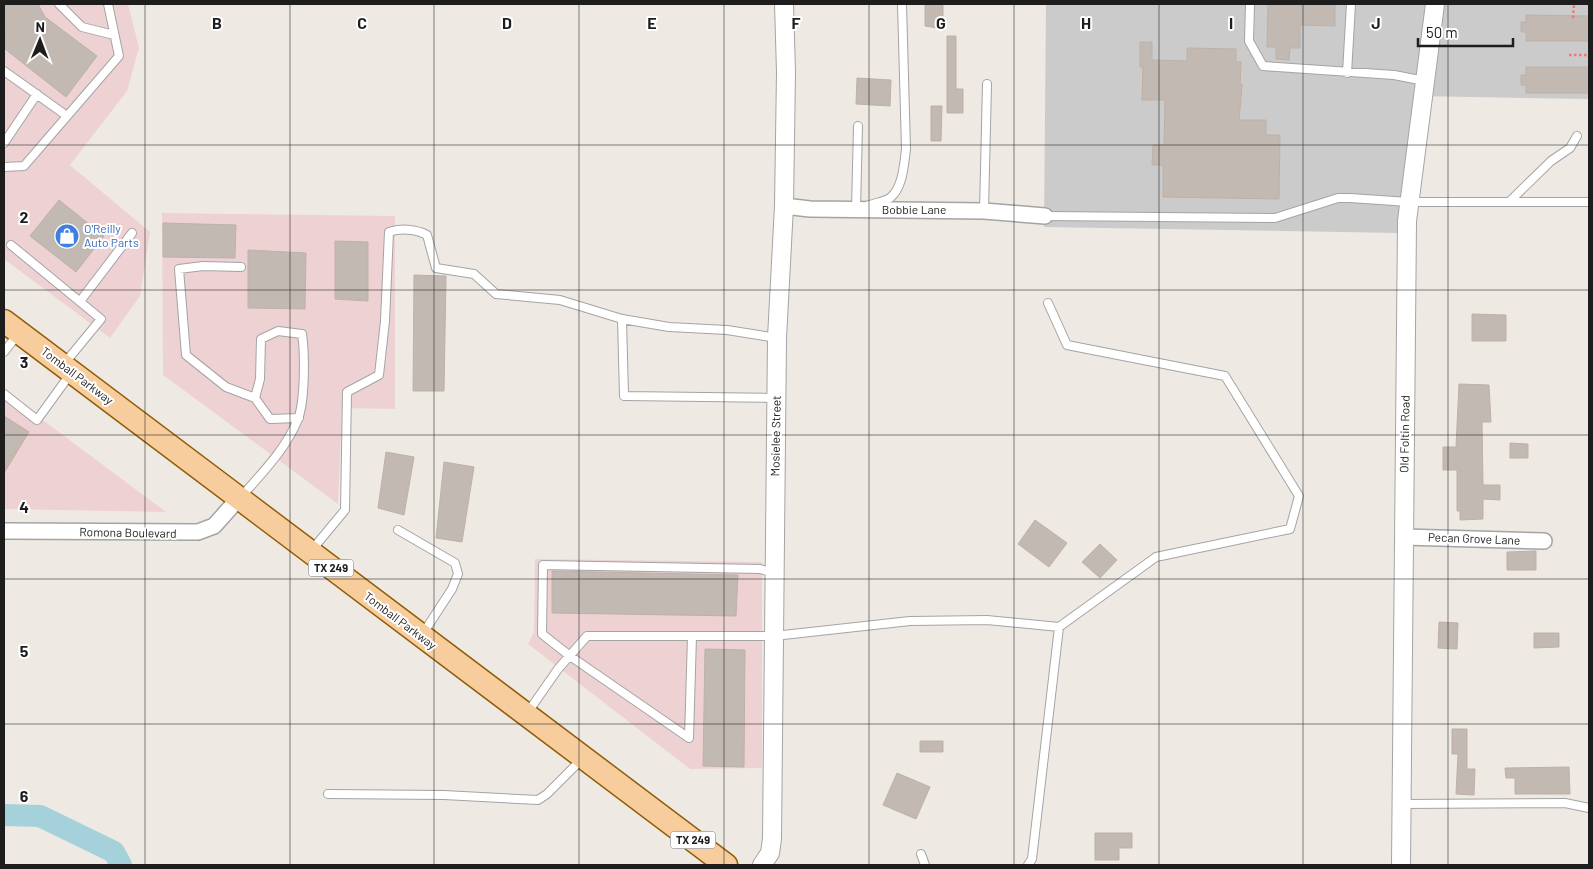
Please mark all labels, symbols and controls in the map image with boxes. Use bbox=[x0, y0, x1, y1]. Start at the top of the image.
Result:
text: B bbox=[212, 13, 222, 32]
text: C bbox=[357, 13, 367, 32]
text: D bbox=[502, 13, 512, 32]
text: E bbox=[647, 13, 657, 32]
text: F bbox=[792, 13, 801, 32]
text: G bbox=[936, 13, 946, 32]
text: H bbox=[1081, 13, 1091, 32]
text: I bbox=[1229, 13, 1233, 32]
text: J bbox=[1371, 13, 1381, 32]
north arrow bbox=[15, 15, 65, 65]
scale bar bbox=[1418, 15, 1513, 47]
text: N bbox=[35, 18, 45, 35]
text: 50 m bbox=[1426, 23, 1458, 41]
street label: Bobbie Lane bbox=[882, 202, 946, 216]
text: 2 bbox=[20, 207, 29, 226]
place label: O'Reilly Auto Parts bbox=[84, 221, 139, 249]
shop icon: O'Reilly Auto Parts bbox=[54, 223, 80, 249]
street label: Tomball Parkway bbox=[39, 344, 117, 407]
text: 3 bbox=[20, 352, 28, 371]
street label: Mosielee Street bbox=[767, 395, 783, 477]
street label: Old Foltin Road bbox=[1396, 395, 1412, 473]
text: 4 bbox=[19, 497, 29, 516]
street label: Romona Boulevard bbox=[79, 524, 177, 540]
street label: Pecan Grove Lane bbox=[1428, 529, 1521, 547]
road number: TX 249 bbox=[308, 560, 354, 576]
street label: Tomball Parkway bbox=[362, 589, 440, 652]
text: 5 bbox=[20, 641, 29, 660]
text: 6 bbox=[20, 786, 29, 805]
road number: TX 249 bbox=[670, 832, 716, 848]

